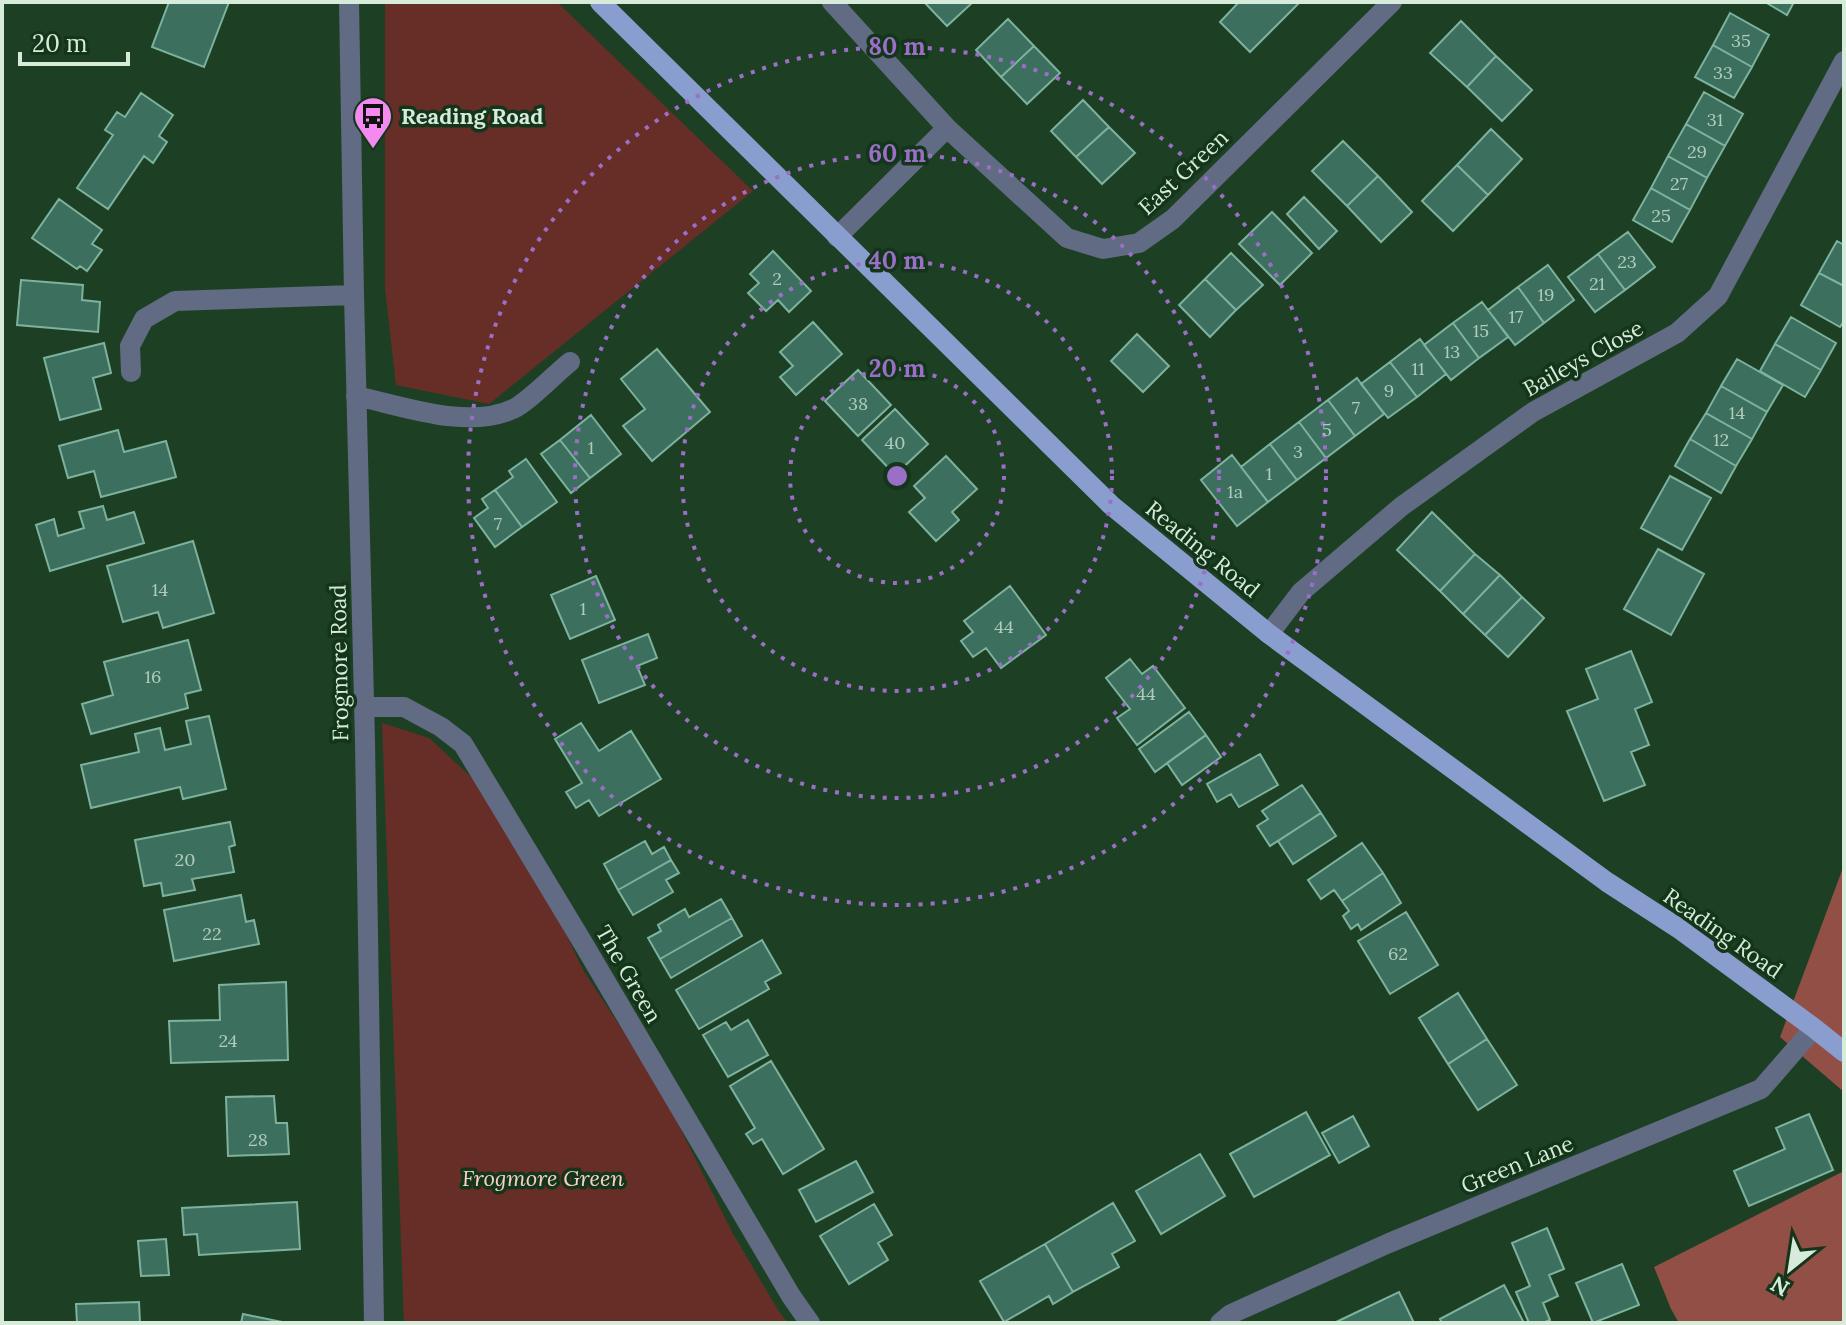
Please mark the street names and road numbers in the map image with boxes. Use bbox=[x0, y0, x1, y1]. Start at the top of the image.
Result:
street label: East Green bbox=[1132, 123, 1234, 221]
street label: Baileys Close bbox=[1518, 313, 1648, 402]
street label: Reading Road bbox=[1140, 495, 1266, 603]
street label: Frogmore Road bbox=[324, 584, 354, 742]
street label: Reading Road bbox=[1658, 882, 1788, 984]
street label: The Green bbox=[590, 920, 668, 1028]
street label: Green Lane bbox=[1457, 1129, 1577, 1199]

